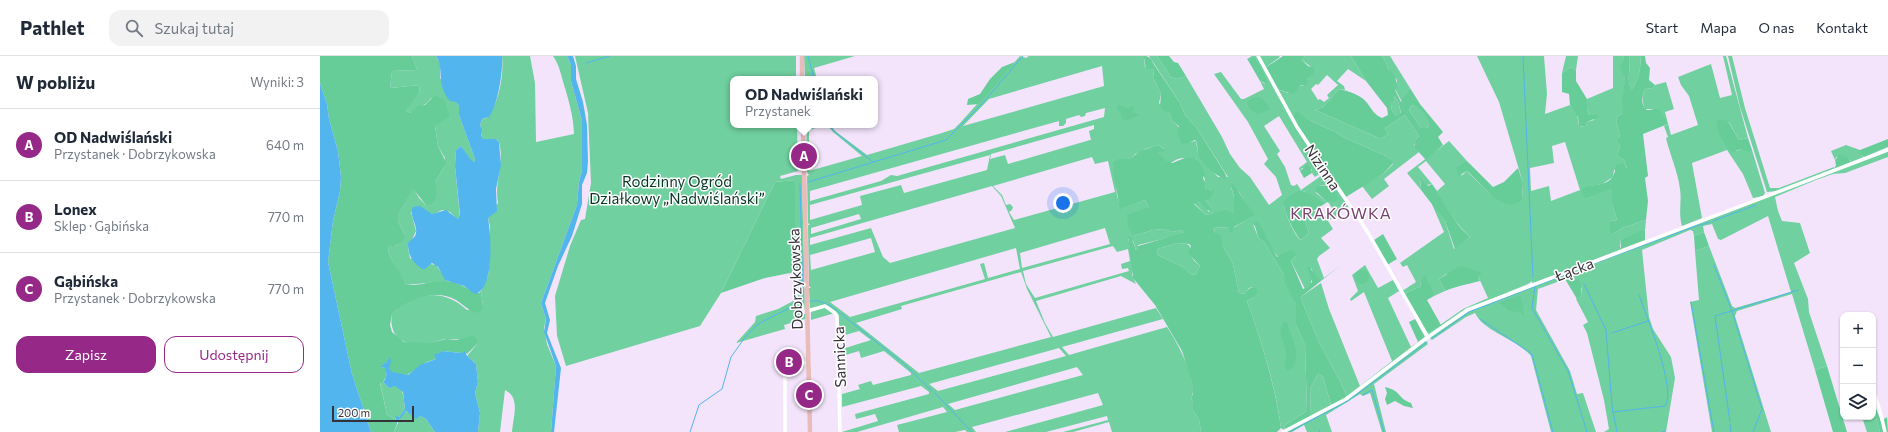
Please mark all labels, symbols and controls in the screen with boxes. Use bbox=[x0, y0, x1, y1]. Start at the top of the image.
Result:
search box bbox=[109, 10, 389, 46]
text: Pathlet bbox=[20, 16, 85, 39]
icon: search bbox=[123, 17, 145, 39]
text: Szukaj tutaj bbox=[155, 19, 234, 37]
text: Start bbox=[1646, 19, 1678, 36]
text: Mapa bbox=[1700, 19, 1736, 36]
text: O nas bbox=[1758, 19, 1794, 36]
text: Kontakt bbox=[1816, 19, 1868, 36]
text: W pobliżu bbox=[16, 72, 95, 93]
text: Wyniki: 3 bbox=[250, 74, 304, 90]
popup bbox=[730, 76, 878, 128]
text: OD Nadwiślański bbox=[745, 85, 863, 103]
text: Przystanek bbox=[745, 103, 811, 119]
text: OD Nadwiślański bbox=[54, 128, 172, 146]
text: A bbox=[24, 137, 34, 153]
text: 640 m bbox=[266, 137, 304, 153]
pin: A bbox=[791, 141, 817, 171]
street label: Nizinna bbox=[1301, 141, 1345, 193]
text: Przystanek · Dobrzykowska bbox=[54, 146, 216, 162]
park label: Rodzinny Ogród Działkowy „Nadwiślański” bbox=[589, 172, 765, 207]
your location bbox=[1053, 193, 1073, 213]
text: Lonex bbox=[54, 200, 97, 218]
district label: KRAKÓWKA bbox=[1290, 203, 1392, 222]
text: B bbox=[25, 209, 33, 225]
text: 770 m bbox=[268, 209, 304, 225]
text: Sklep · Gąbińska bbox=[54, 218, 149, 234]
street label: Dobrzykowska bbox=[784, 228, 806, 330]
street label: Łącka bbox=[1551, 253, 1596, 285]
text: Gąbińska bbox=[54, 272, 118, 290]
text: C bbox=[25, 281, 33, 297]
text: 770 m bbox=[268, 281, 304, 297]
text: Przystanek · Dobrzykowska bbox=[54, 290, 216, 306]
map controls bbox=[1840, 312, 1876, 420]
button: + bbox=[1840, 312, 1876, 348]
street label: Sannicka bbox=[829, 326, 849, 388]
button: Zapisz bbox=[16, 336, 156, 373]
button: Udostępnij bbox=[164, 336, 304, 373]
pin: B bbox=[776, 347, 802, 377]
button: − bbox=[1840, 348, 1876, 384]
pin: C bbox=[796, 380, 822, 410]
button: layers bbox=[1840, 384, 1876, 420]
scale bar bbox=[332, 404, 414, 423]
text: 200 m bbox=[338, 406, 370, 419]

